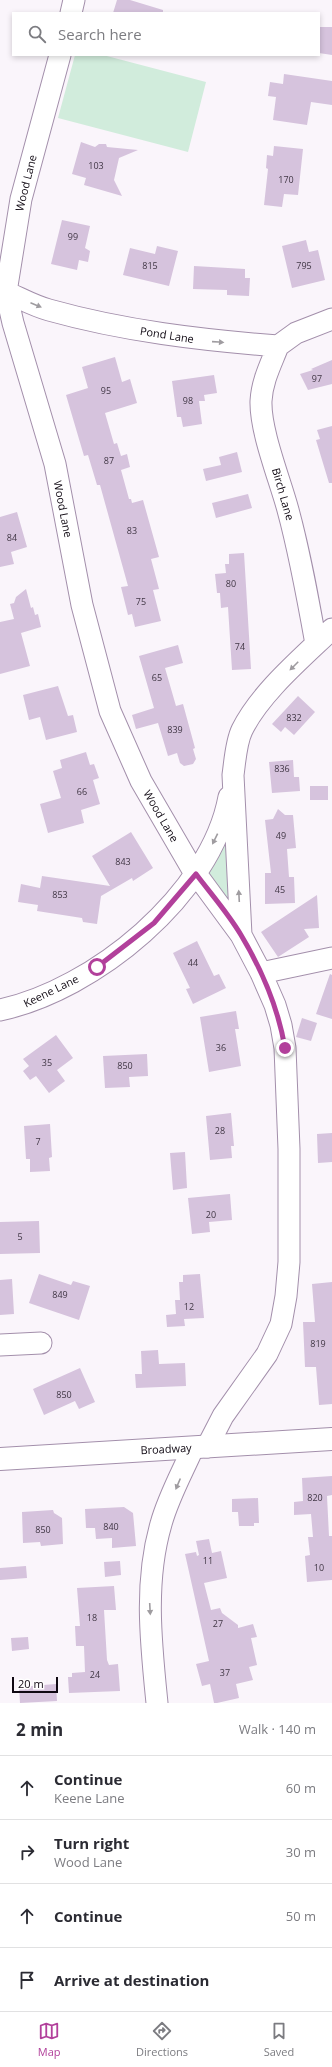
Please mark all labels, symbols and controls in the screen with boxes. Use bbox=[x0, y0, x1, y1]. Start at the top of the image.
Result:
search box bbox=[12, 12, 320, 56]
icon: search bbox=[26, 23, 48, 45]
text: Search here bbox=[58, 24, 142, 44]
street label: Wood Lane bbox=[11, 153, 40, 213]
house number: 103 bbox=[88, 159, 104, 172]
house number: 170 bbox=[278, 173, 294, 186]
house number: 99 bbox=[68, 230, 78, 243]
house number: 815 bbox=[142, 259, 158, 272]
house number: 795 bbox=[296, 259, 312, 272]
one-way arrow bbox=[31, 302, 43, 308]
street label: Pond Lane bbox=[139, 323, 195, 346]
one-way arrow bbox=[212, 338, 224, 345]
house number: 97 bbox=[312, 372, 322, 385]
house number: 95 bbox=[101, 384, 111, 397]
house number: 98 bbox=[183, 394, 193, 407]
house number: 87 bbox=[104, 454, 114, 467]
street label: Birch Lane bbox=[269, 466, 298, 522]
street label: Wood Lane bbox=[51, 479, 76, 539]
house number: 83 bbox=[127, 524, 137, 537]
house number: 84 bbox=[7, 531, 17, 544]
house number: 80 bbox=[226, 577, 236, 590]
house number: 75 bbox=[136, 595, 146, 608]
house number: 74 bbox=[235, 640, 245, 653]
one-way arrow bbox=[289, 661, 299, 671]
house number: 65 bbox=[152, 671, 162, 684]
house number: 832 bbox=[286, 711, 302, 724]
house number: 839 bbox=[167, 723, 183, 736]
house number: 836 bbox=[274, 762, 290, 775]
house number: 66 bbox=[77, 785, 87, 798]
street label: Wood Lane bbox=[140, 787, 182, 845]
house number: 49 bbox=[276, 829, 286, 842]
one-way arrow bbox=[212, 833, 218, 845]
house number: 843 bbox=[115, 855, 131, 868]
house number: 45 bbox=[275, 883, 285, 896]
house number: 853 bbox=[52, 888, 68, 901]
one-way arrow bbox=[236, 890, 243, 902]
house number: 44 bbox=[188, 956, 198, 969]
route start bbox=[88, 958, 106, 976]
street label: Keene Lane bbox=[21, 971, 81, 1010]
route end bbox=[276, 1039, 294, 1057]
house number: 36 bbox=[216, 1041, 226, 1054]
house number: 35 bbox=[42, 1056, 52, 1069]
house number: 850 bbox=[117, 1059, 133, 1072]
house number: 28 bbox=[215, 1124, 225, 1137]
house number: 7 bbox=[35, 1135, 41, 1148]
house number: 20 bbox=[206, 1208, 216, 1221]
house number: 5 bbox=[17, 1230, 23, 1243]
house number: 849 bbox=[52, 1288, 68, 1301]
house number: 12 bbox=[184, 1300, 194, 1313]
house number: 819 bbox=[310, 1337, 326, 1350]
house number: 850 bbox=[56, 1388, 72, 1401]
street label: Broadway bbox=[140, 1440, 192, 1457]
one-way arrow bbox=[174, 1478, 180, 1490]
house number: 820 bbox=[307, 1491, 323, 1504]
house number: 840 bbox=[103, 1520, 119, 1533]
house number: 850 bbox=[35, 1523, 51, 1536]
house number: 11 bbox=[203, 1554, 213, 1567]
house number: 10 bbox=[314, 1561, 324, 1574]
one-way arrow bbox=[147, 1603, 154, 1615]
house number: 18 bbox=[87, 1611, 97, 1624]
house number: 27 bbox=[213, 1617, 223, 1630]
house number: 37 bbox=[220, 1666, 230, 1679]
house number: 24 bbox=[90, 1668, 100, 1681]
scale bar bbox=[12, 1675, 58, 1694]
text: 20 m bbox=[18, 1676, 44, 1691]
text: 2 min bbox=[16, 1718, 63, 1741]
text: Walk · 140 m bbox=[239, 1720, 316, 1738]
text: Continue bbox=[54, 1769, 122, 1789]
icon: ahead bbox=[16, 1777, 38, 1799]
text: 60 m bbox=[286, 1779, 316, 1797]
text: Keene Lane bbox=[54, 1789, 125, 1807]
text: Turn right bbox=[54, 1833, 129, 1853]
icon: right bbox=[16, 1841, 38, 1863]
text: 30 m bbox=[286, 1843, 316, 1861]
text: Wood Lane bbox=[54, 1853, 122, 1871]
icon: ahead bbox=[16, 1905, 38, 1927]
text: Continue bbox=[54, 1906, 122, 1926]
text: 50 m bbox=[286, 1907, 316, 1925]
icon: arrive bbox=[16, 1969, 38, 1991]
text: Arrive at destination bbox=[54, 1970, 209, 1990]
tab: Map bbox=[38, 2020, 61, 2059]
tab: Directions bbox=[136, 2020, 188, 2059]
tab: Saved bbox=[264, 2020, 294, 2059]

